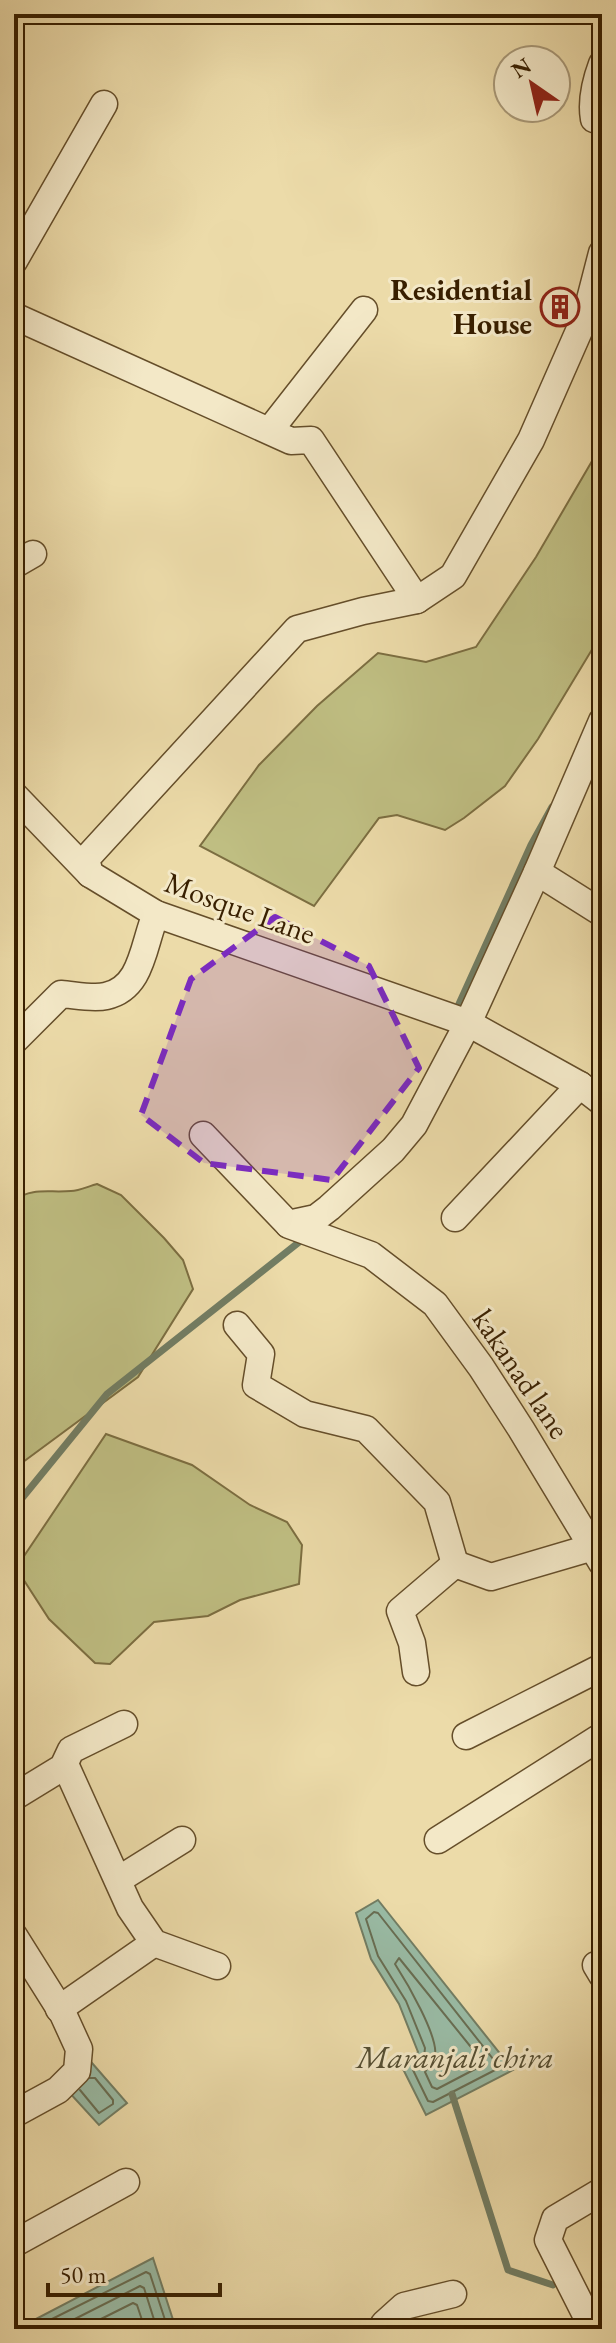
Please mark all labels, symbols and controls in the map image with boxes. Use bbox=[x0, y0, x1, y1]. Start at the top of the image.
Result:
north arrow bbox=[492, 44, 572, 124]
text: N bbox=[506, 51, 537, 85]
place label: Residential House bbox=[390, 270, 532, 343]
building icon: Residential House bbox=[539, 286, 581, 328]
street label: Mosque Lane bbox=[160, 862, 321, 953]
street label: kakanad lane bbox=[464, 1302, 579, 1446]
water label: Maranjali chira bbox=[354, 2036, 554, 2078]
scale bar bbox=[48, 2247, 220, 2297]
text: 50 m bbox=[60, 2259, 107, 2290]

